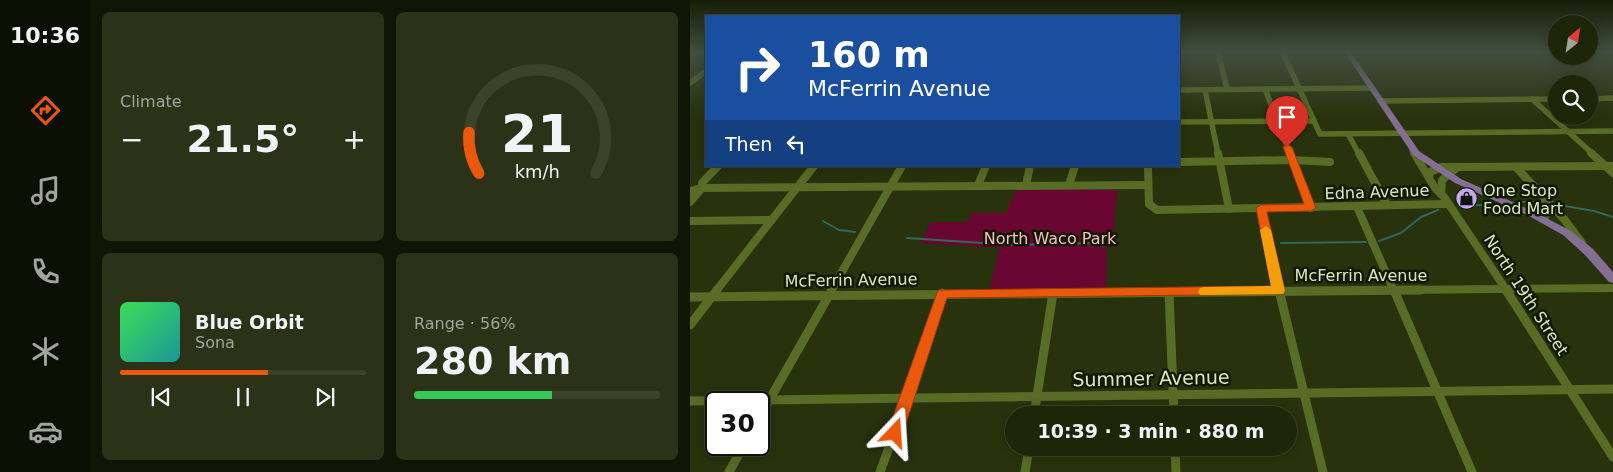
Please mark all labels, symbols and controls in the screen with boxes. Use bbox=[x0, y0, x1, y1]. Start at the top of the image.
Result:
north arrow bbox=[1548, 15, 1598, 65]
map controls bbox=[1548, 15, 1598, 125]
text: 10:36 bbox=[10, 23, 80, 48]
icon: right bbox=[725, 35, 790, 100]
text: 160 m bbox=[808, 35, 930, 75]
button: search bbox=[1548, 75, 1598, 125]
text: McFerrin Avenue bbox=[808, 76, 991, 101]
text: Climate bbox=[120, 92, 182, 111]
icon: directions bbox=[28, 93, 63, 128]
pin bbox=[1266, 96, 1308, 147]
icon: arrive bbox=[1273, 103, 1301, 131]
text: 21 bbox=[501, 104, 573, 164]
text: 21.5° bbox=[187, 117, 299, 161]
text: − bbox=[120, 123, 143, 156]
text: + bbox=[343, 123, 366, 156]
icon: left bbox=[782, 130, 810, 158]
text: Then bbox=[725, 133, 772, 155]
text: km/h bbox=[514, 161, 560, 182]
icon: music bbox=[28, 173, 63, 208]
street label: Edna Avenue bbox=[1324, 181, 1430, 203]
place label: One Stop Food Mart bbox=[1483, 181, 1563, 218]
shop icon: One Stop Food Mart bbox=[1455, 187, 1479, 211]
park label: North Waco Park bbox=[984, 229, 1117, 248]
street label: North 19th Street bbox=[1480, 231, 1572, 359]
icon: phone bbox=[28, 254, 63, 289]
street label: McFerrin Avenue bbox=[1295, 266, 1427, 285]
street label: McFerrin Avenue bbox=[784, 269, 918, 291]
text: Blue Orbit bbox=[195, 311, 304, 333]
text: Range · 56% bbox=[414, 314, 516, 333]
text: Sona bbox=[195, 333, 235, 352]
icon: climate bbox=[28, 334, 63, 369]
text: 280 km bbox=[414, 339, 571, 383]
street label: Summer Avenue bbox=[1072, 366, 1230, 390]
icon: previous bbox=[147, 383, 175, 411]
icon: pause bbox=[229, 383, 257, 411]
icon: next bbox=[311, 383, 339, 411]
speed limit sign: 30 bbox=[705, 391, 770, 456]
position arrow bbox=[868, 406, 920, 458]
icon: car bbox=[28, 414, 63, 449]
text: 10:39 · 3 min · 880 m bbox=[1037, 420, 1265, 442]

